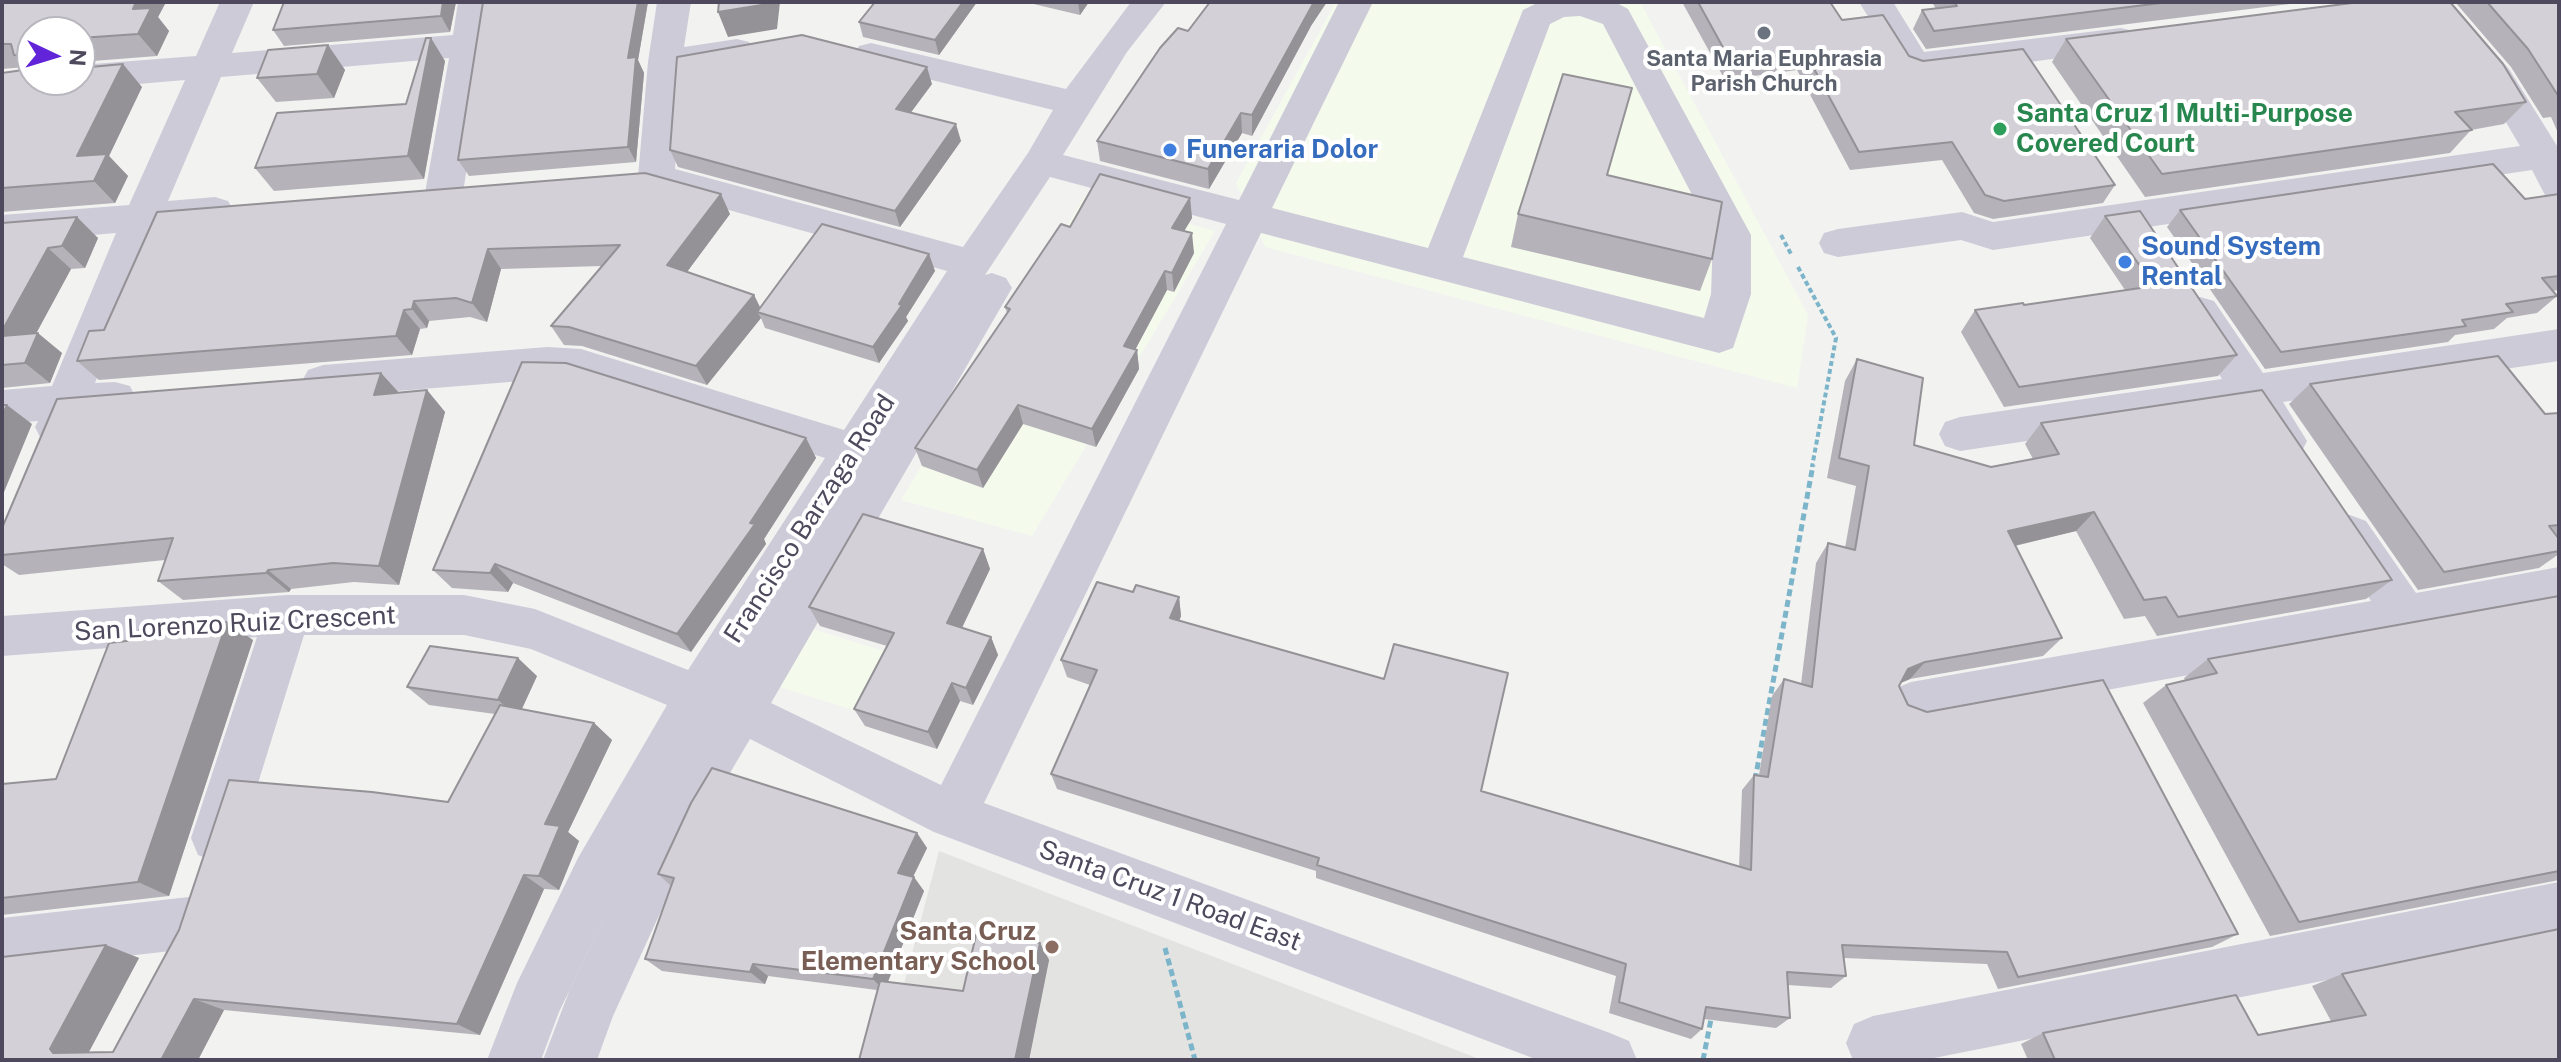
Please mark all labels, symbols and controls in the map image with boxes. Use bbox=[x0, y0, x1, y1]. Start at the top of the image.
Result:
north arrow bbox=[16, 16, 96, 96]
marker: Santa Maria Euphrasia Parish Church bbox=[1755, 24, 1773, 42]
place label: Santa Maria Euphrasia Parish Church bbox=[1646, 46, 1882, 98]
text: N bbox=[64, 48, 92, 67]
place label: Santa Cruz 1 Multi-Purpose Covered Court bbox=[2016, 98, 2353, 160]
marker: Santa Cruz 1 Multi-Purpose Covered Court bbox=[1991, 120, 2009, 138]
place label: Funeraria Dolor bbox=[1186, 134, 1378, 166]
marker: Funeraria Dolor bbox=[1161, 141, 1179, 159]
place label: Sound System Rental bbox=[2141, 231, 2321, 292]
marker: Sound System Rental bbox=[2116, 253, 2134, 271]
street label: Francisco Barzaga Road bbox=[718, 389, 902, 649]
street label: San Lorenzo Ruiz Crescent bbox=[73, 600, 397, 648]
street label: Santa Cruz 1 Road East bbox=[1035, 834, 1305, 958]
place label: Santa Cruz Elementary School bbox=[801, 916, 1036, 978]
marker: Santa Cruz Elementary School bbox=[1043, 938, 1061, 956]

